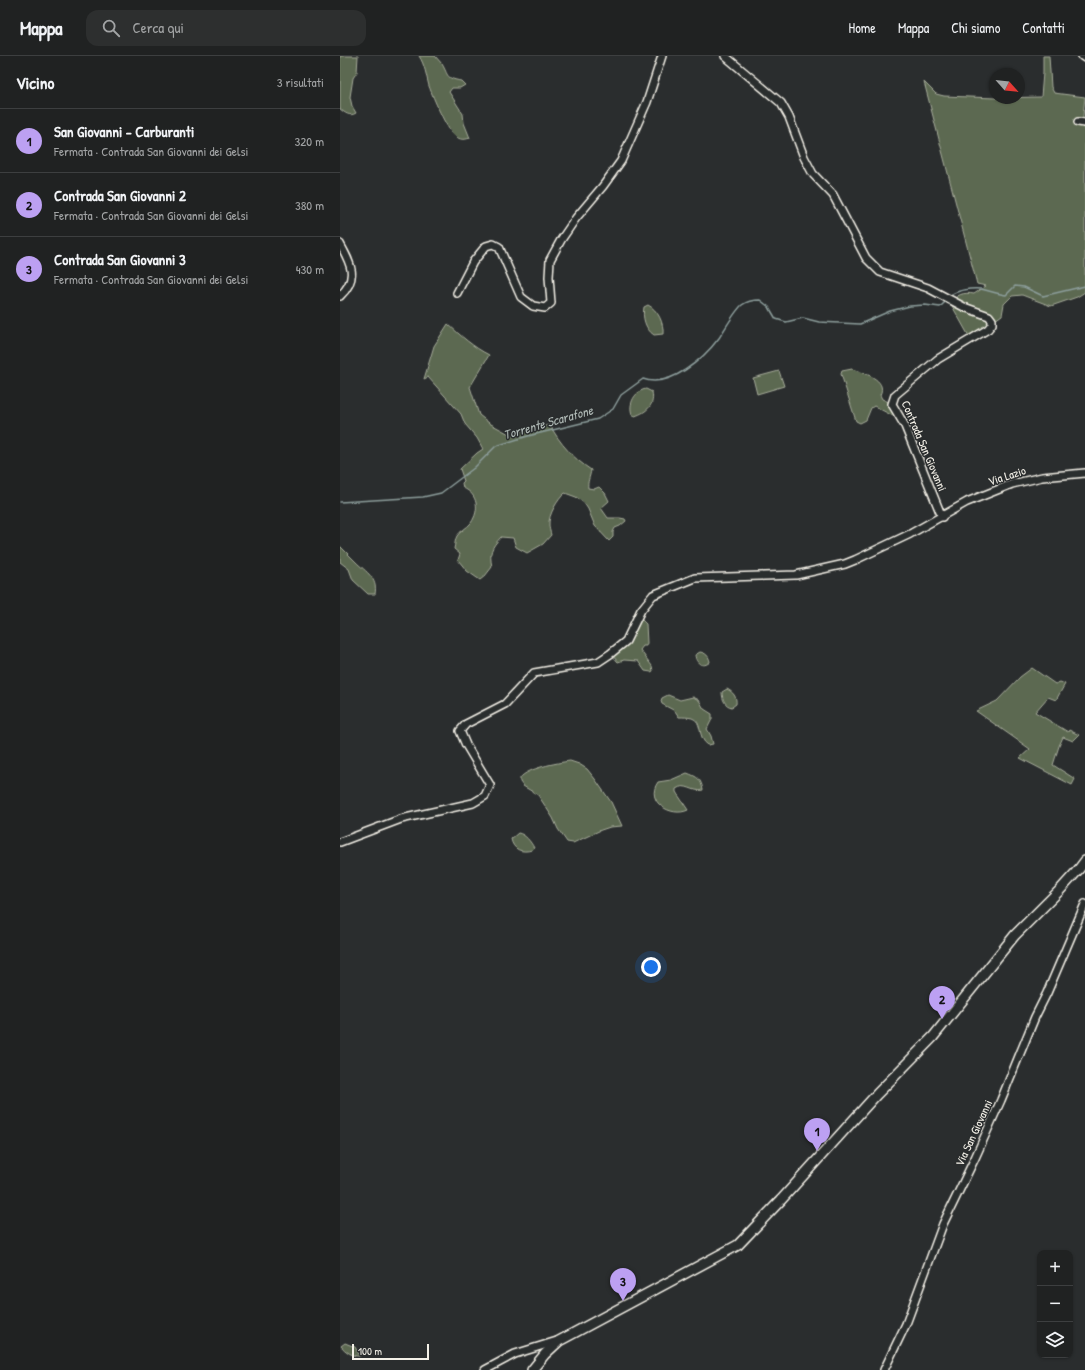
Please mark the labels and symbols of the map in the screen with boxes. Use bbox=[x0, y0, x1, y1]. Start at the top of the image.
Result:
north arrow bbox=[989, 68, 1025, 104]
street label: Contrada San Giovanni bbox=[898, 398, 951, 494]
water label: Torrente Scarafone bbox=[501, 400, 596, 443]
street label: Via Lazio bbox=[986, 461, 1028, 490]
your location bbox=[641, 957, 661, 977]
pin: 2 bbox=[929, 986, 955, 1019]
street label: Via San Giovanni bbox=[951, 1097, 996, 1169]
pin: 1 bbox=[804, 1118, 830, 1151]
pin: 3 bbox=[610, 1268, 636, 1301]
scale bar bbox=[352, 1342, 429, 1361]

